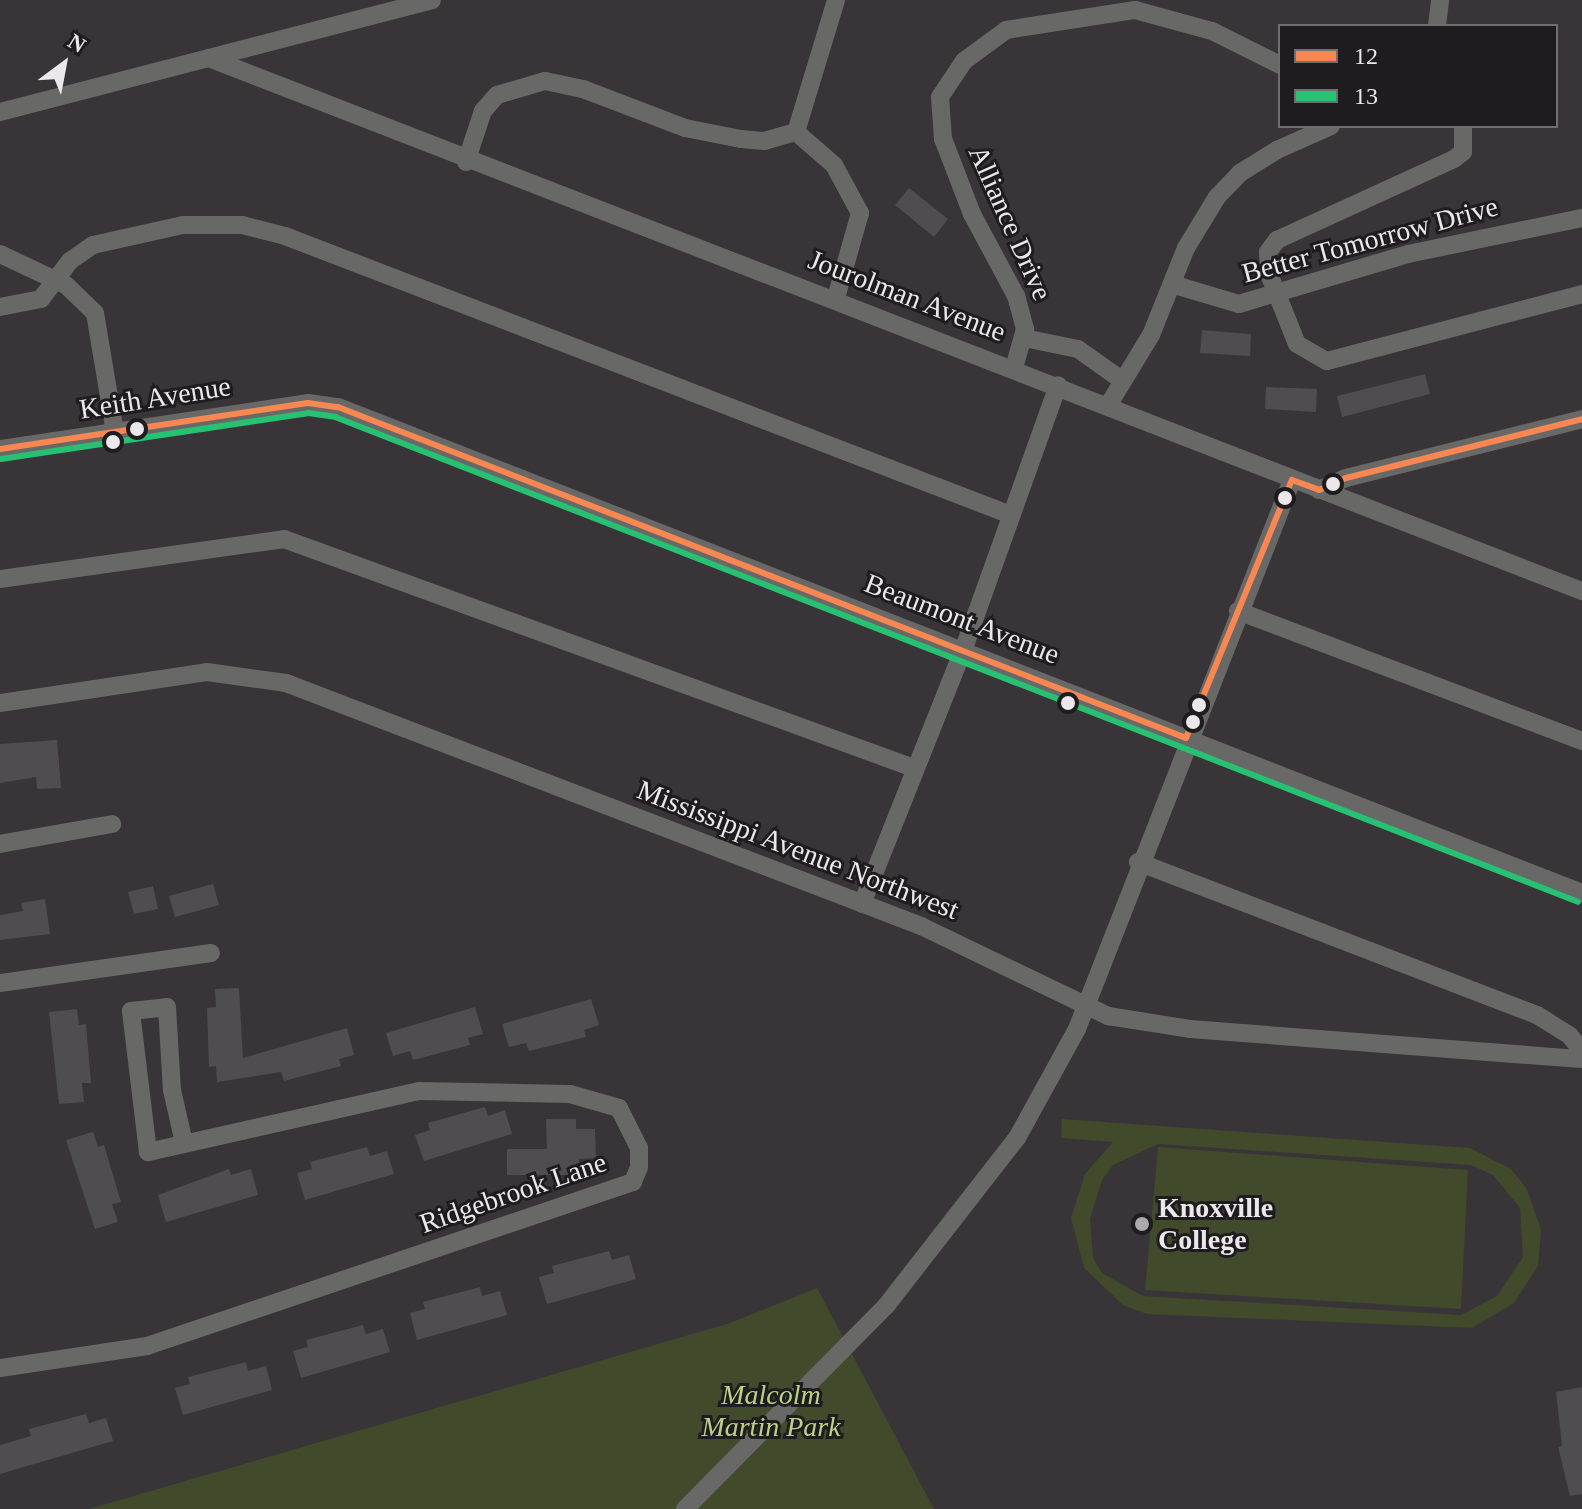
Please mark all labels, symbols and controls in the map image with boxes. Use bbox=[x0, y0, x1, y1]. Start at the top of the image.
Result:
north arrow bbox=[24, 24, 104, 104]
legend bbox=[1278, 24, 1558, 128]
text: N bbox=[64, 28, 90, 58]
text: 12 bbox=[1354, 43, 1378, 69]
text: 13 bbox=[1354, 83, 1378, 109]
street label: Alliance Drive bbox=[961, 141, 1059, 305]
street label: Better Tomorrow Drive bbox=[1238, 190, 1502, 290]
street label: Jourolman Avenue bbox=[803, 243, 1011, 349]
street label: Keith Avenue bbox=[76, 369, 234, 427]
unlabelled marker bbox=[129, 421, 145, 437]
unlabelled marker bbox=[105, 434, 121, 450]
unlabelled marker bbox=[1325, 476, 1341, 492]
unlabelled marker bbox=[1277, 490, 1293, 506]
street label: Beaumont Avenue bbox=[859, 566, 1065, 672]
unlabelled marker bbox=[1060, 695, 1076, 711]
unlabelled marker bbox=[1191, 697, 1207, 713]
unlabelled marker bbox=[1185, 714, 1201, 730]
street label: Mississippi Avenue Northwest bbox=[632, 773, 964, 927]
street label: Ridgebrook Lane bbox=[415, 1145, 611, 1241]
place label: Knoxville College bbox=[1158, 1191, 1273, 1257]
marker: Knoxville College bbox=[1133, 1215, 1151, 1233]
park label: Malcolm Martin Park bbox=[701, 1378, 841, 1444]

